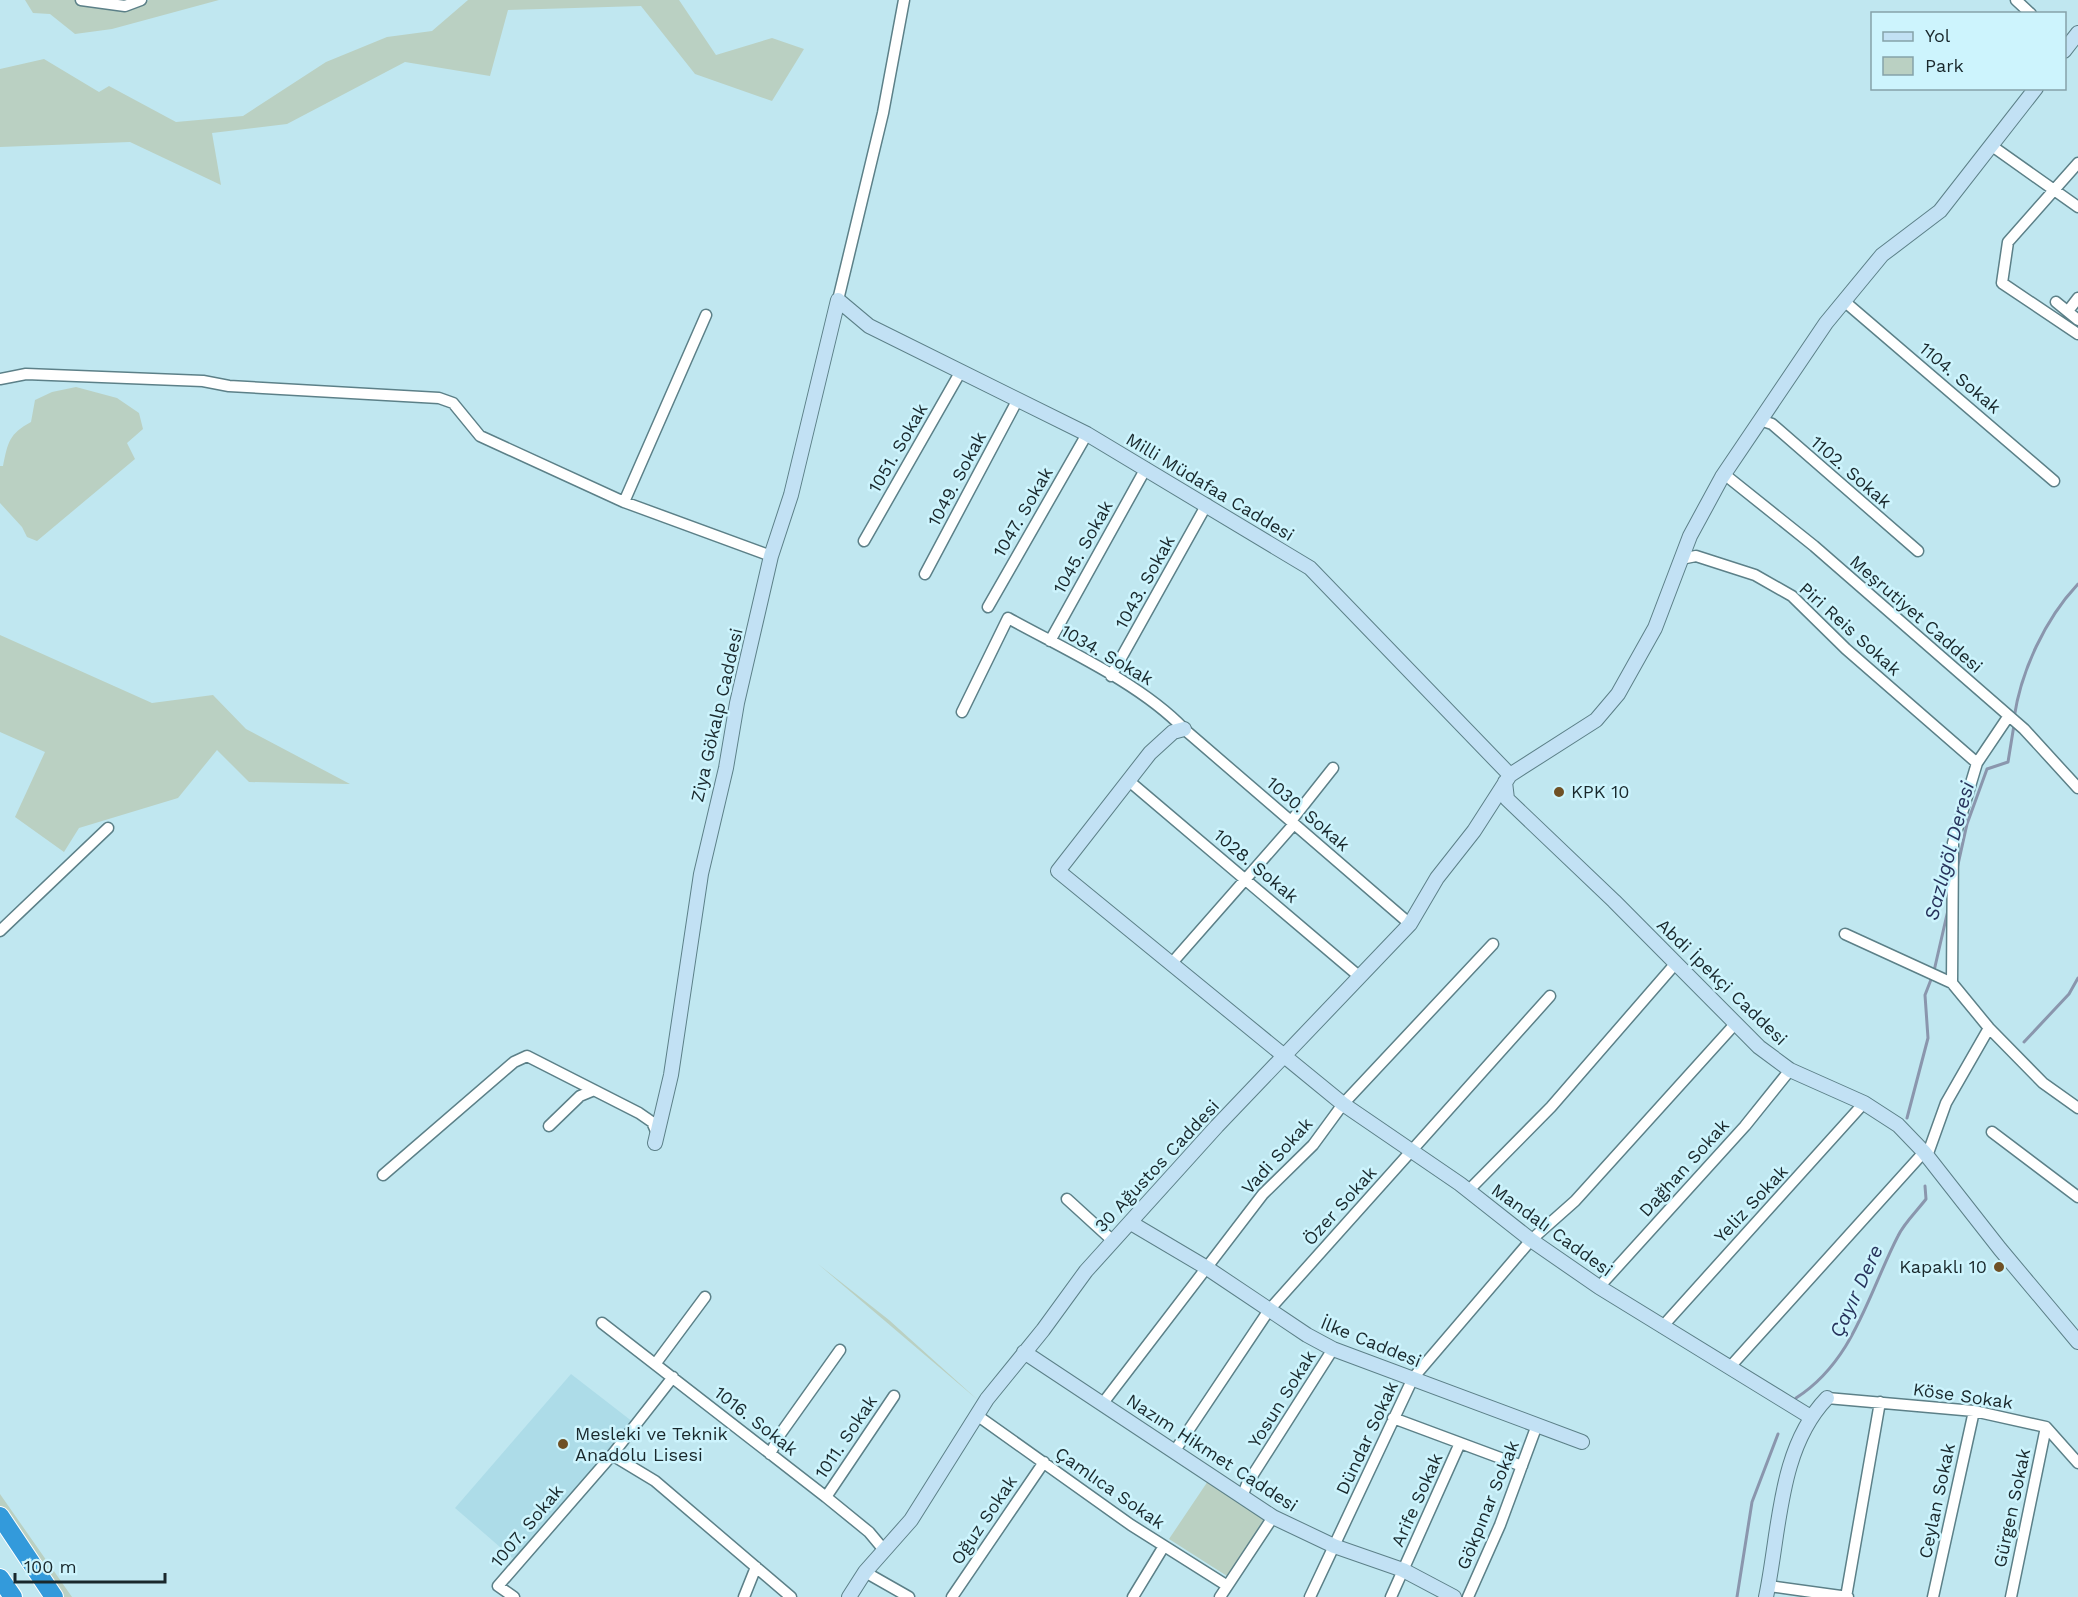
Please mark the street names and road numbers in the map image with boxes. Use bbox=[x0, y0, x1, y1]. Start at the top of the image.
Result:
street label: 1104. Sokak bbox=[1915, 338, 2005, 418]
street label: 1051. Sokak bbox=[864, 399, 932, 496]
street label: 1049. Sokak bbox=[923, 428, 990, 530]
street label: Milli Müdafaa Caddesi bbox=[1122, 428, 1298, 545]
street label: 1102. Sokak bbox=[1807, 431, 1896, 512]
street label: 1047. Sokak bbox=[988, 463, 1057, 560]
street label: 1045. Sokak bbox=[1048, 496, 1117, 597]
street label: 1043. Sokak bbox=[1110, 531, 1179, 632]
street label: Meşrutiyet Caddesi bbox=[1846, 550, 1987, 677]
street label: Piri Reis Sokak bbox=[1795, 578, 1905, 680]
street label: 1034. Sokak bbox=[1057, 620, 1157, 689]
street label: Ziya Gökalp Caddesi bbox=[686, 626, 747, 804]
street label: 1030. Sokak bbox=[1263, 772, 1354, 855]
street label: 1028. Sokak bbox=[1210, 824, 1303, 907]
street label: Abdi İpekçi Caddesi bbox=[1653, 914, 1792, 1049]
street label: 30 Ağustos Caddesi bbox=[1090, 1095, 1223, 1236]
street label: Vadi Sokak bbox=[1237, 1113, 1316, 1198]
street label: Dağhan Sokak bbox=[1634, 1115, 1733, 1221]
street label: Yeliz Sokak bbox=[1709, 1161, 1792, 1247]
street label: Özer Sokak bbox=[1299, 1162, 1381, 1249]
street label: Mandalı Caddesi bbox=[1488, 1179, 1617, 1280]
street label: İlke Caddesi bbox=[1318, 1312, 1425, 1371]
street label: Yosun Sokak bbox=[1243, 1346, 1320, 1451]
street label: Dündar Sokak bbox=[1331, 1378, 1402, 1498]
street label: Köse Sokak bbox=[1912, 1378, 2014, 1413]
street label: 1016. Sokak bbox=[710, 1382, 802, 1460]
street label: Nazım Hikmet Caddesi bbox=[1123, 1389, 1302, 1516]
street label: 1011. Sokak bbox=[810, 1391, 881, 1482]
street label: Gökpınar Sokak bbox=[1452, 1437, 1523, 1572]
street label: Ceylan Sokak bbox=[1914, 1441, 1959, 1560]
street label: Çamlıca Sokak bbox=[1052, 1442, 1169, 1533]
street label: Gürgen Sokak bbox=[1989, 1447, 2034, 1569]
street label: Arife Sokak bbox=[1387, 1450, 1446, 1550]
street label: Oğuz Sokak bbox=[946, 1471, 1021, 1568]
street label: 1007. Sokak bbox=[486, 1480, 567, 1571]

